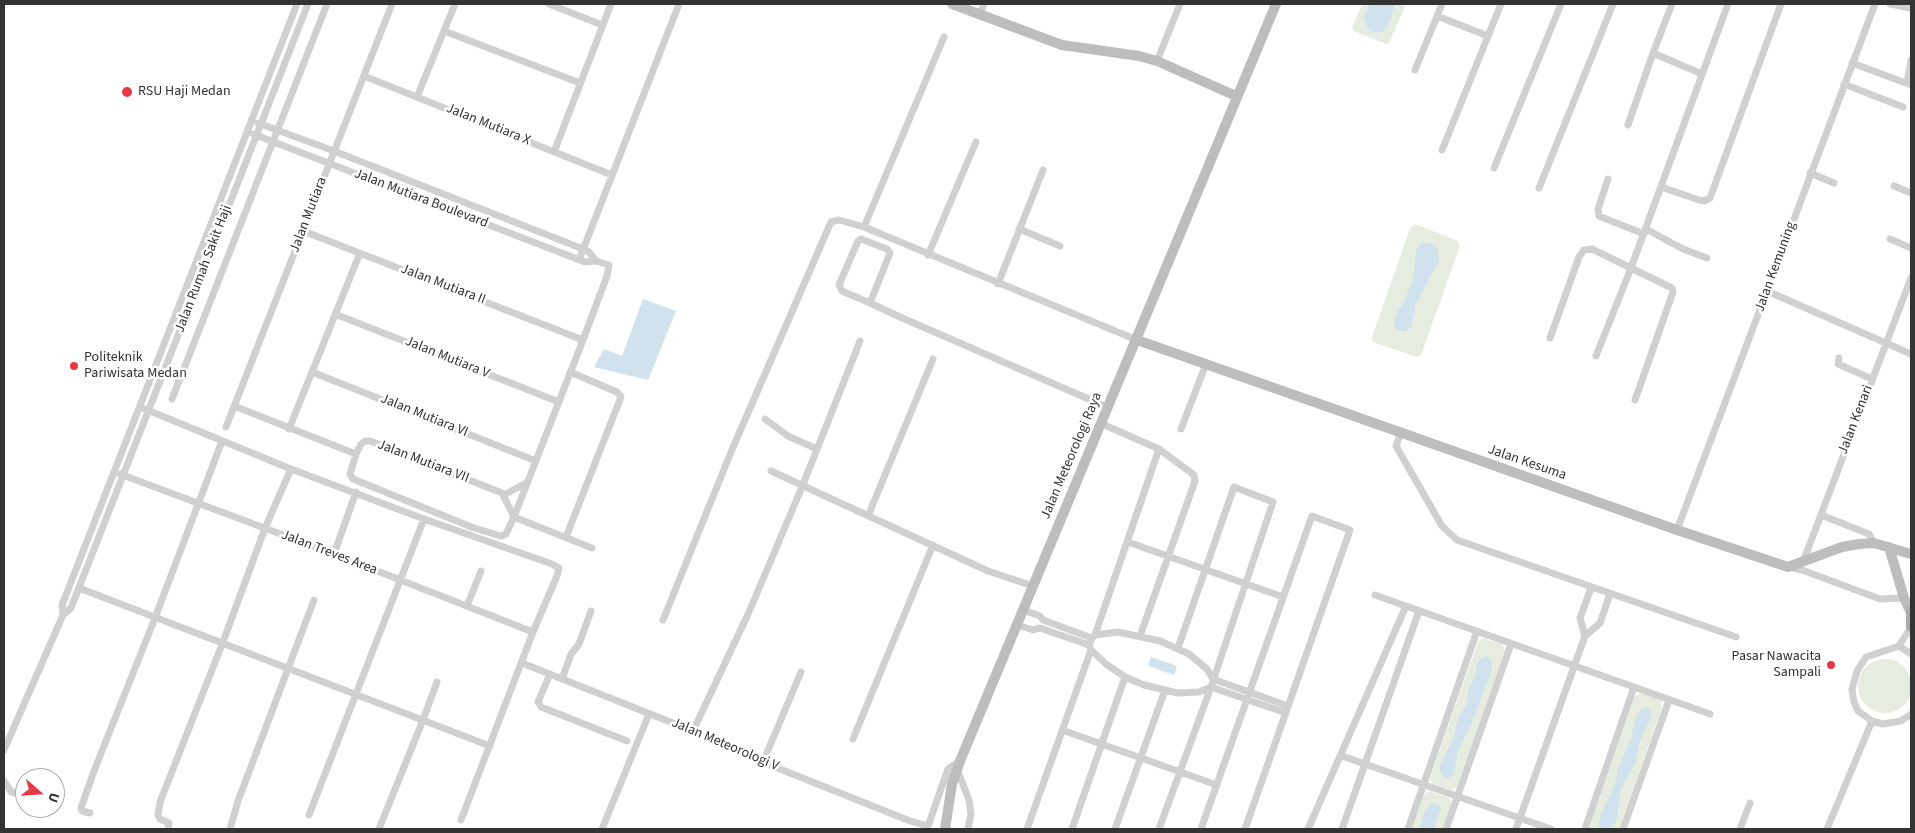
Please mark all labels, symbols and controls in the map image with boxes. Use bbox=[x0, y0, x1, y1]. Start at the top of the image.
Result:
place label: RSU Haji Medan bbox=[138, 84, 231, 100]
marker: RSU Haji Medan bbox=[120, 85, 134, 99]
street label: Jalan Mutiara X bbox=[443, 100, 533, 150]
street label: Jalan Mutiara Boulevard bbox=[352, 166, 490, 232]
street label: Jalan Mutiara bbox=[287, 175, 331, 255]
street label: Jalan Rumah Sakit Haji bbox=[172, 203, 236, 335]
street label: Jalan Kemuning bbox=[1752, 220, 1800, 314]
street label: Jalan Mutiara II bbox=[398, 261, 488, 309]
street label: Jalan Mutiara V bbox=[402, 333, 492, 383]
place label: Politeknik Pariwisata Medan bbox=[84, 350, 187, 382]
marker: Politeknik Pariwisata Medan bbox=[68, 360, 80, 372]
street label: Jalan Kenari bbox=[1835, 383, 1877, 457]
street label: Jalan Meteorologi Raya bbox=[1038, 390, 1106, 522]
street label: Jalan Mutiara VI bbox=[378, 391, 470, 441]
street label: Jalan Mutiara VII bbox=[375, 437, 471, 487]
street label: Jalan Kesuma bbox=[1486, 442, 1568, 484]
street label: Jalan Treves Area bbox=[279, 527, 379, 579]
place label: Pasar Nawacita Sampali bbox=[1732, 649, 1821, 682]
marker: Pasar Nawacita Sampali bbox=[1825, 659, 1837, 671]
street label: Jalan Meteorologi V bbox=[669, 715, 781, 775]
north arrow bbox=[15, 768, 65, 818]
text: U bbox=[42, 790, 64, 805]

